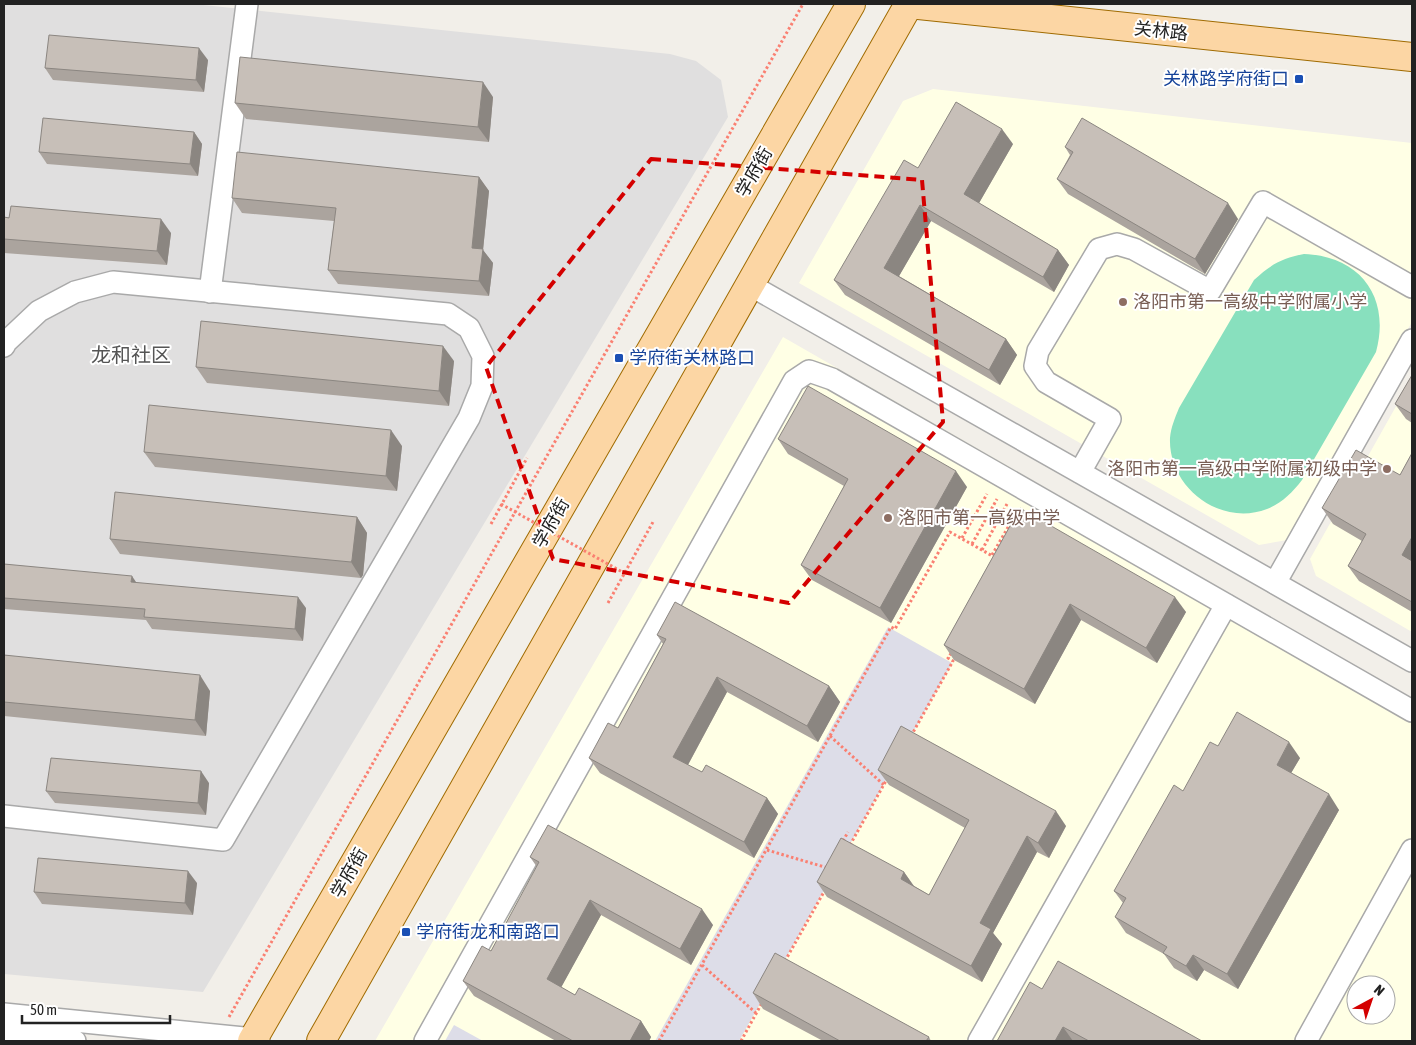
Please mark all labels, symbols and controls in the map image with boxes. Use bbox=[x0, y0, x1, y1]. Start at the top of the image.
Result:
street label: 关林路 bbox=[1133, 17, 1189, 44]
place label: 关林路学府街口 bbox=[1163, 68, 1289, 89]
marker: 关林路学府街口 bbox=[1293, 73, 1305, 85]
street label: 学府街 bbox=[731, 143, 776, 200]
place label: 洛阳市第一高级中学附属小学 bbox=[1133, 291, 1367, 312]
marker: 洛阳市第一高级中学附属小学 bbox=[1117, 296, 1129, 308]
district label: 龙和社区 bbox=[91, 343, 171, 366]
place label: 学府街关林路口 bbox=[629, 347, 755, 368]
marker: 学府街关林路口 bbox=[613, 352, 625, 364]
place label: 洛阳市第一高级中学附属初级中学 bbox=[1107, 458, 1377, 479]
marker: 洛阳市第一高级中学附属初级中学 bbox=[1381, 463, 1393, 475]
street label: 学府街 bbox=[528, 494, 573, 551]
place label: 洛阳市第一高级中学 bbox=[898, 507, 1060, 528]
marker: 洛阳市第一高级中学 bbox=[882, 512, 894, 524]
street label: 学府街 bbox=[326, 844, 371, 901]
place label: 学府街龙和南路口 bbox=[416, 921, 560, 942]
marker: 学府街龙和南路口 bbox=[400, 926, 412, 938]
north arrow bbox=[1346, 975, 1396, 1025]
text: N bbox=[1371, 981, 1388, 999]
scale bar bbox=[22, 992, 170, 1024]
text: 50 m bbox=[30, 1001, 57, 1018]

